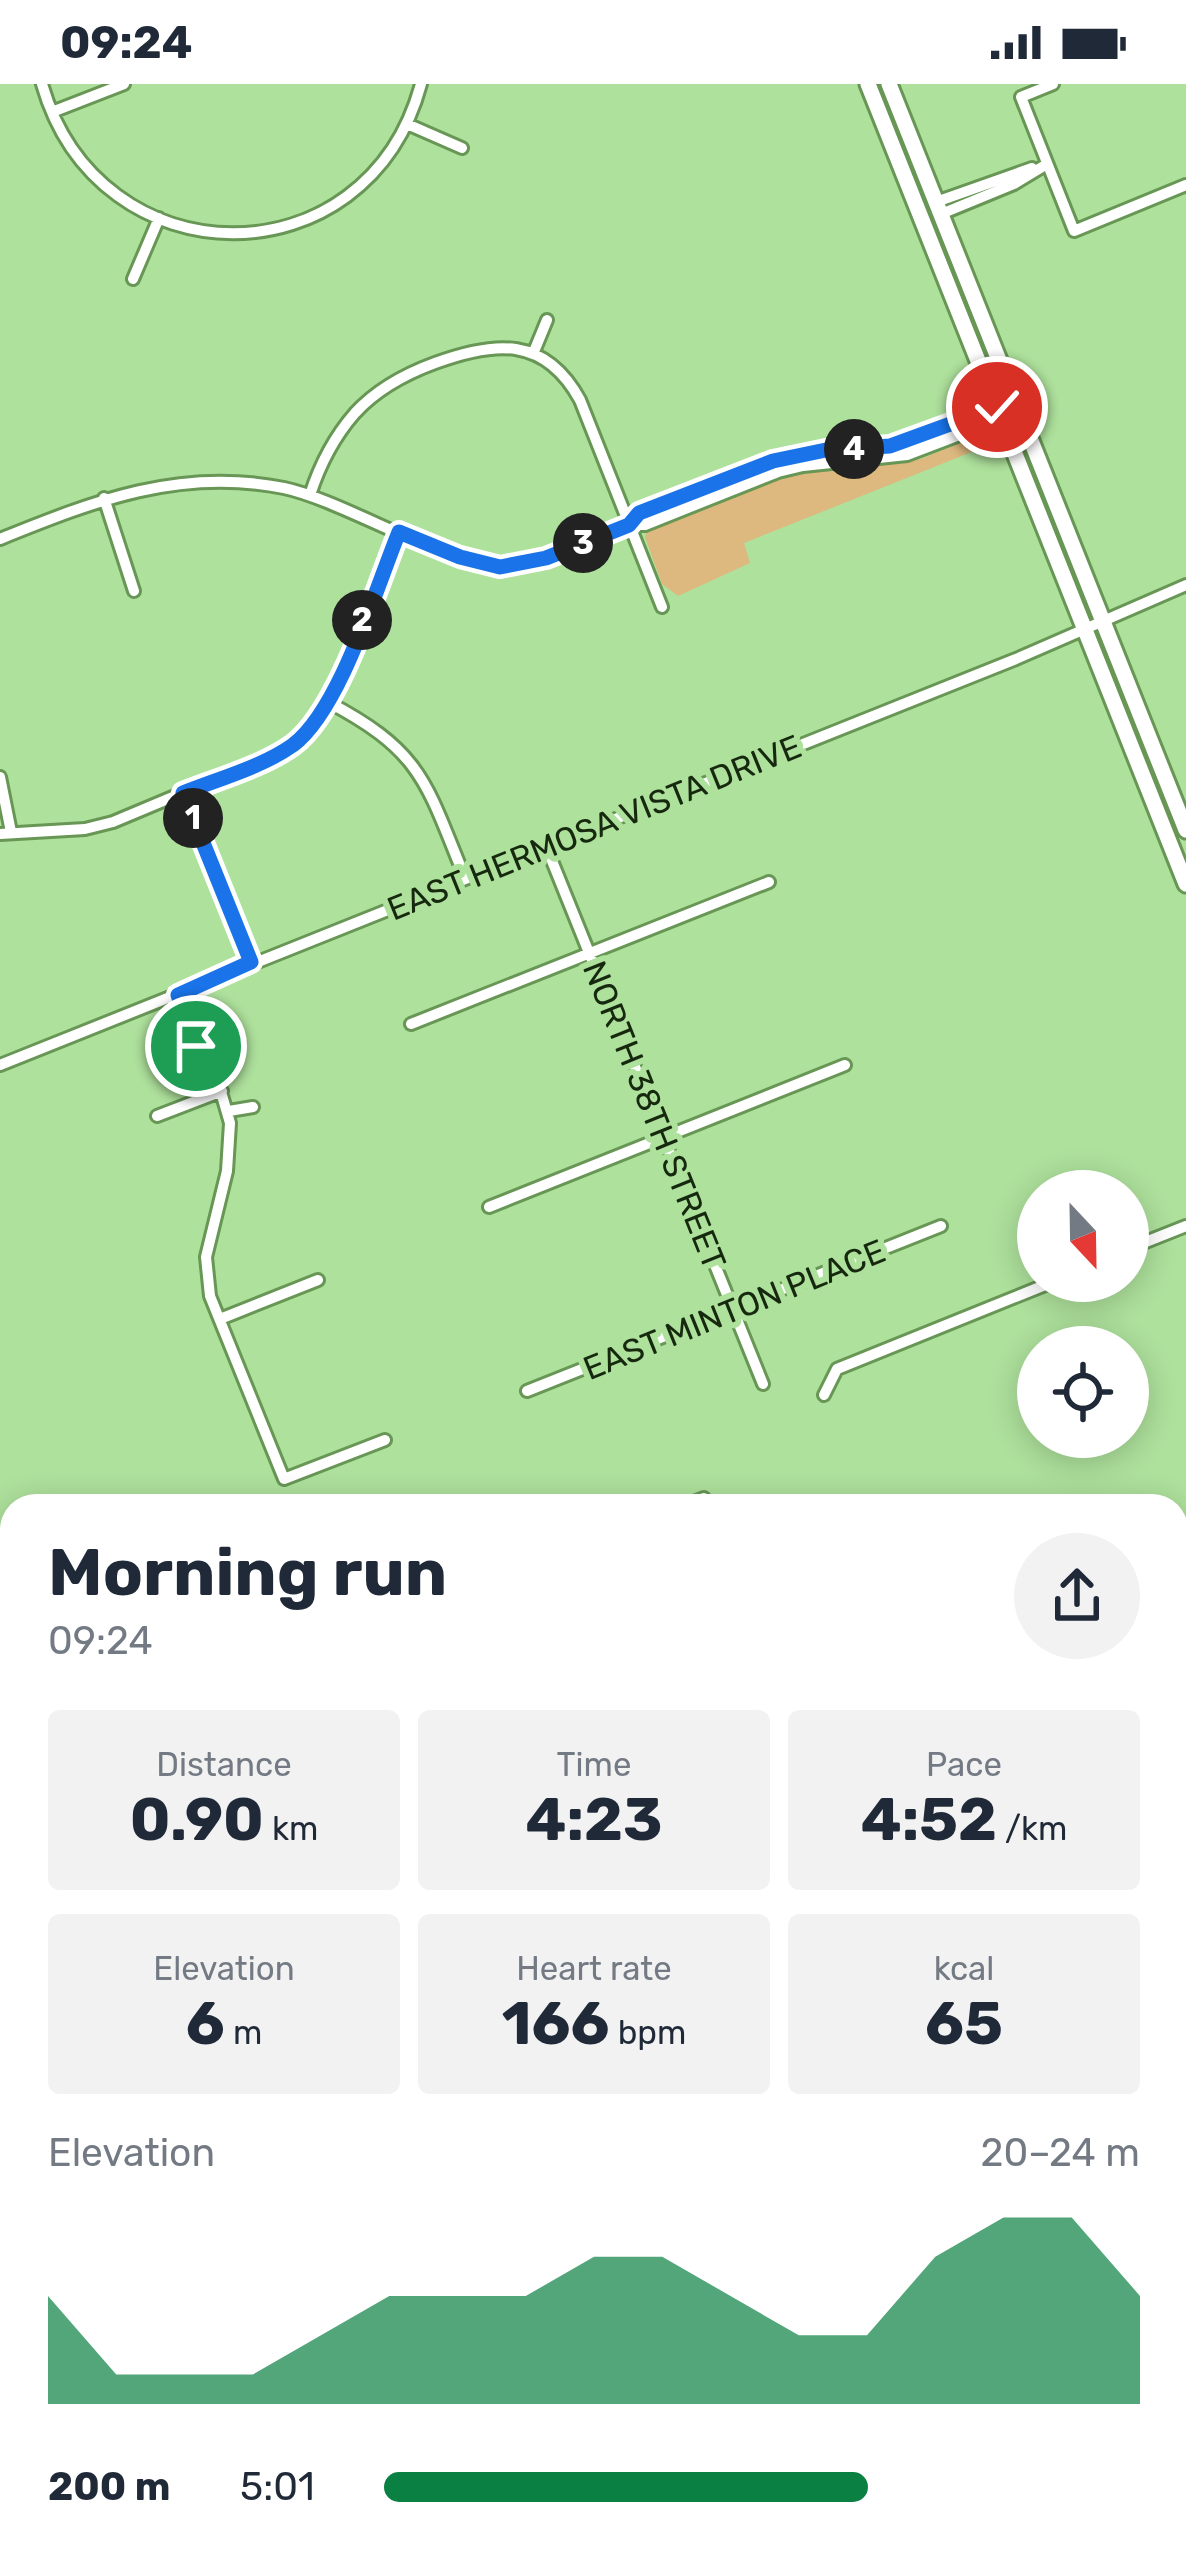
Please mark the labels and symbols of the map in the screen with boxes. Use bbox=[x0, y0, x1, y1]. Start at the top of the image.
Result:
pin bbox=[946, 356, 1048, 458]
pin: 4 bbox=[824, 419, 884, 479]
pin: 3 bbox=[553, 513, 613, 573]
pin: 2 bbox=[332, 590, 392, 650]
street label: EAST HERMOSA VISTA DRIVE bbox=[382, 726, 807, 928]
pin: 1 bbox=[163, 788, 223, 848]
street label: NORTH 38TH STREET bbox=[575, 955, 734, 1275]
pin bbox=[145, 995, 247, 1097]
north arrow bbox=[1017, 1170, 1149, 1302]
street label: EAST MINTON PLACE bbox=[578, 1231, 891, 1388]

